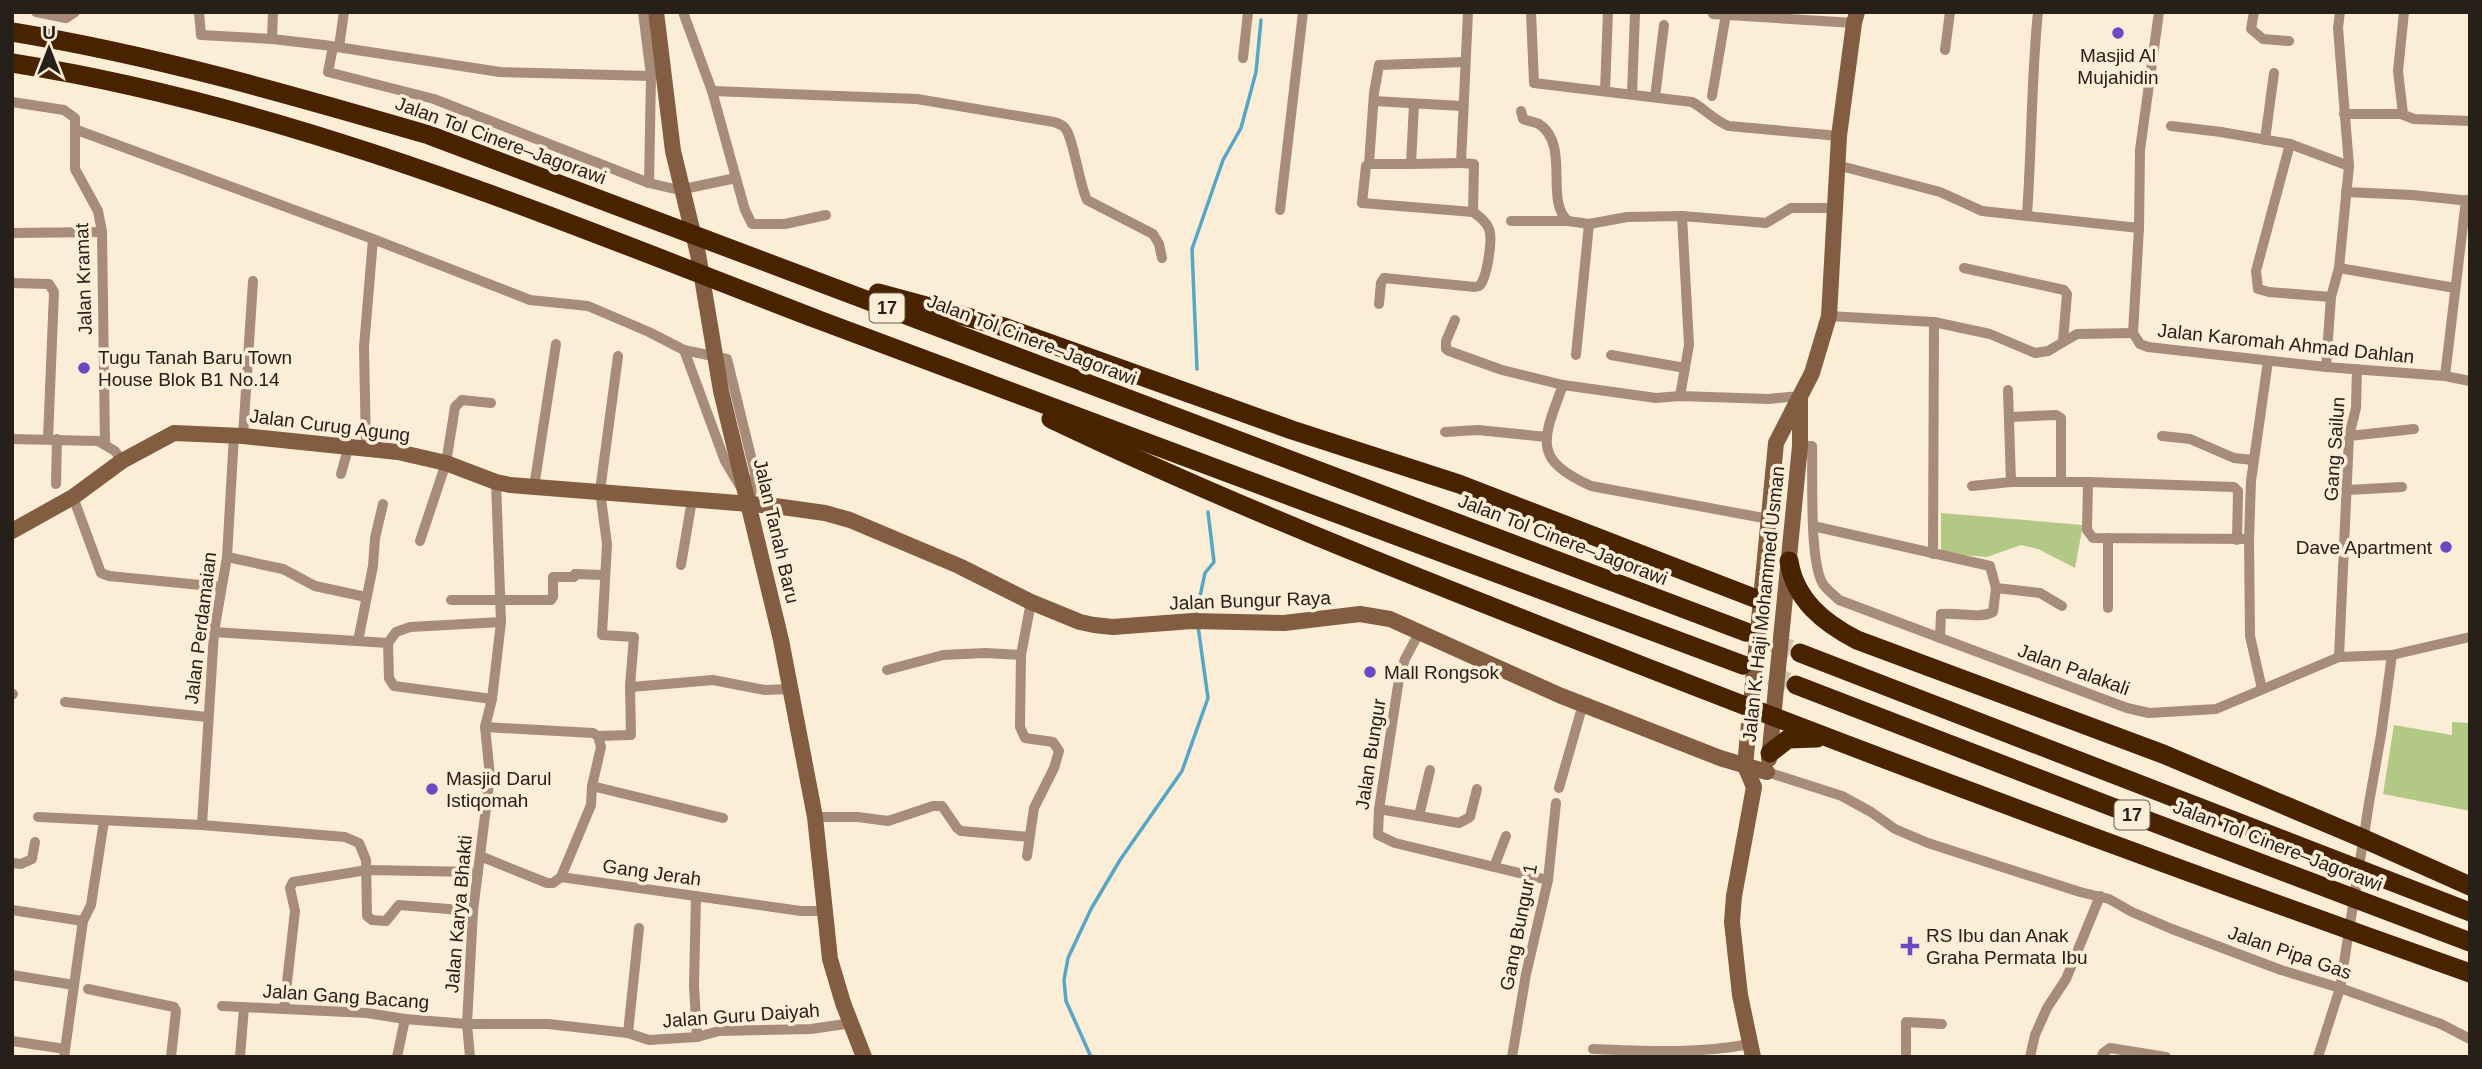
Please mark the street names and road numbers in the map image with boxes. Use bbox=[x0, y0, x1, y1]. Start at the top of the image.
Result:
street label: Jalan Tol Cinere–Jagorawi bbox=[393, 93, 609, 188]
street label: Jalan Kramat bbox=[71, 222, 96, 335]
street label: Jalan Tol Cinere–Jagorawi bbox=[924, 290, 1139, 389]
road number: 17 bbox=[870, 294, 904, 322]
street label: Jalan Karomah Ahmad Dahlan bbox=[2157, 320, 2415, 367]
street label: Gang Sailun bbox=[2320, 396, 2349, 502]
street label: Jalan Curug Agung bbox=[248, 405, 411, 446]
street label: Jalan Tanah Baru bbox=[750, 457, 803, 605]
street label: Jalan K. Haji Mohammed Usman bbox=[1739, 465, 1788, 743]
street label: Jalan Tol Cinere–Jagorawi bbox=[1455, 490, 1670, 589]
street label: Jalan Perdamaian bbox=[181, 551, 220, 705]
street label: Jalan Bungur Raya bbox=[1169, 587, 1332, 614]
street label: Jalan Palakali bbox=[2015, 640, 2133, 699]
street label: Jalan Bungur bbox=[1351, 696, 1390, 811]
street label: Jalan Tol Cinere–Jagorawi bbox=[2170, 796, 2385, 895]
road number: 17 bbox=[2114, 800, 2150, 830]
street label: Jalan Karya Bhakti bbox=[441, 834, 476, 994]
street label: Gang Jerah bbox=[601, 855, 703, 890]
street label: Gang Bungur 1 bbox=[1496, 862, 1541, 992]
street label: Jalan Pipa Gas bbox=[2225, 922, 2354, 983]
street label: Jalan Gang Bacang bbox=[262, 980, 430, 1013]
street label: Jalan Guru Daiyah bbox=[662, 1000, 820, 1031]

